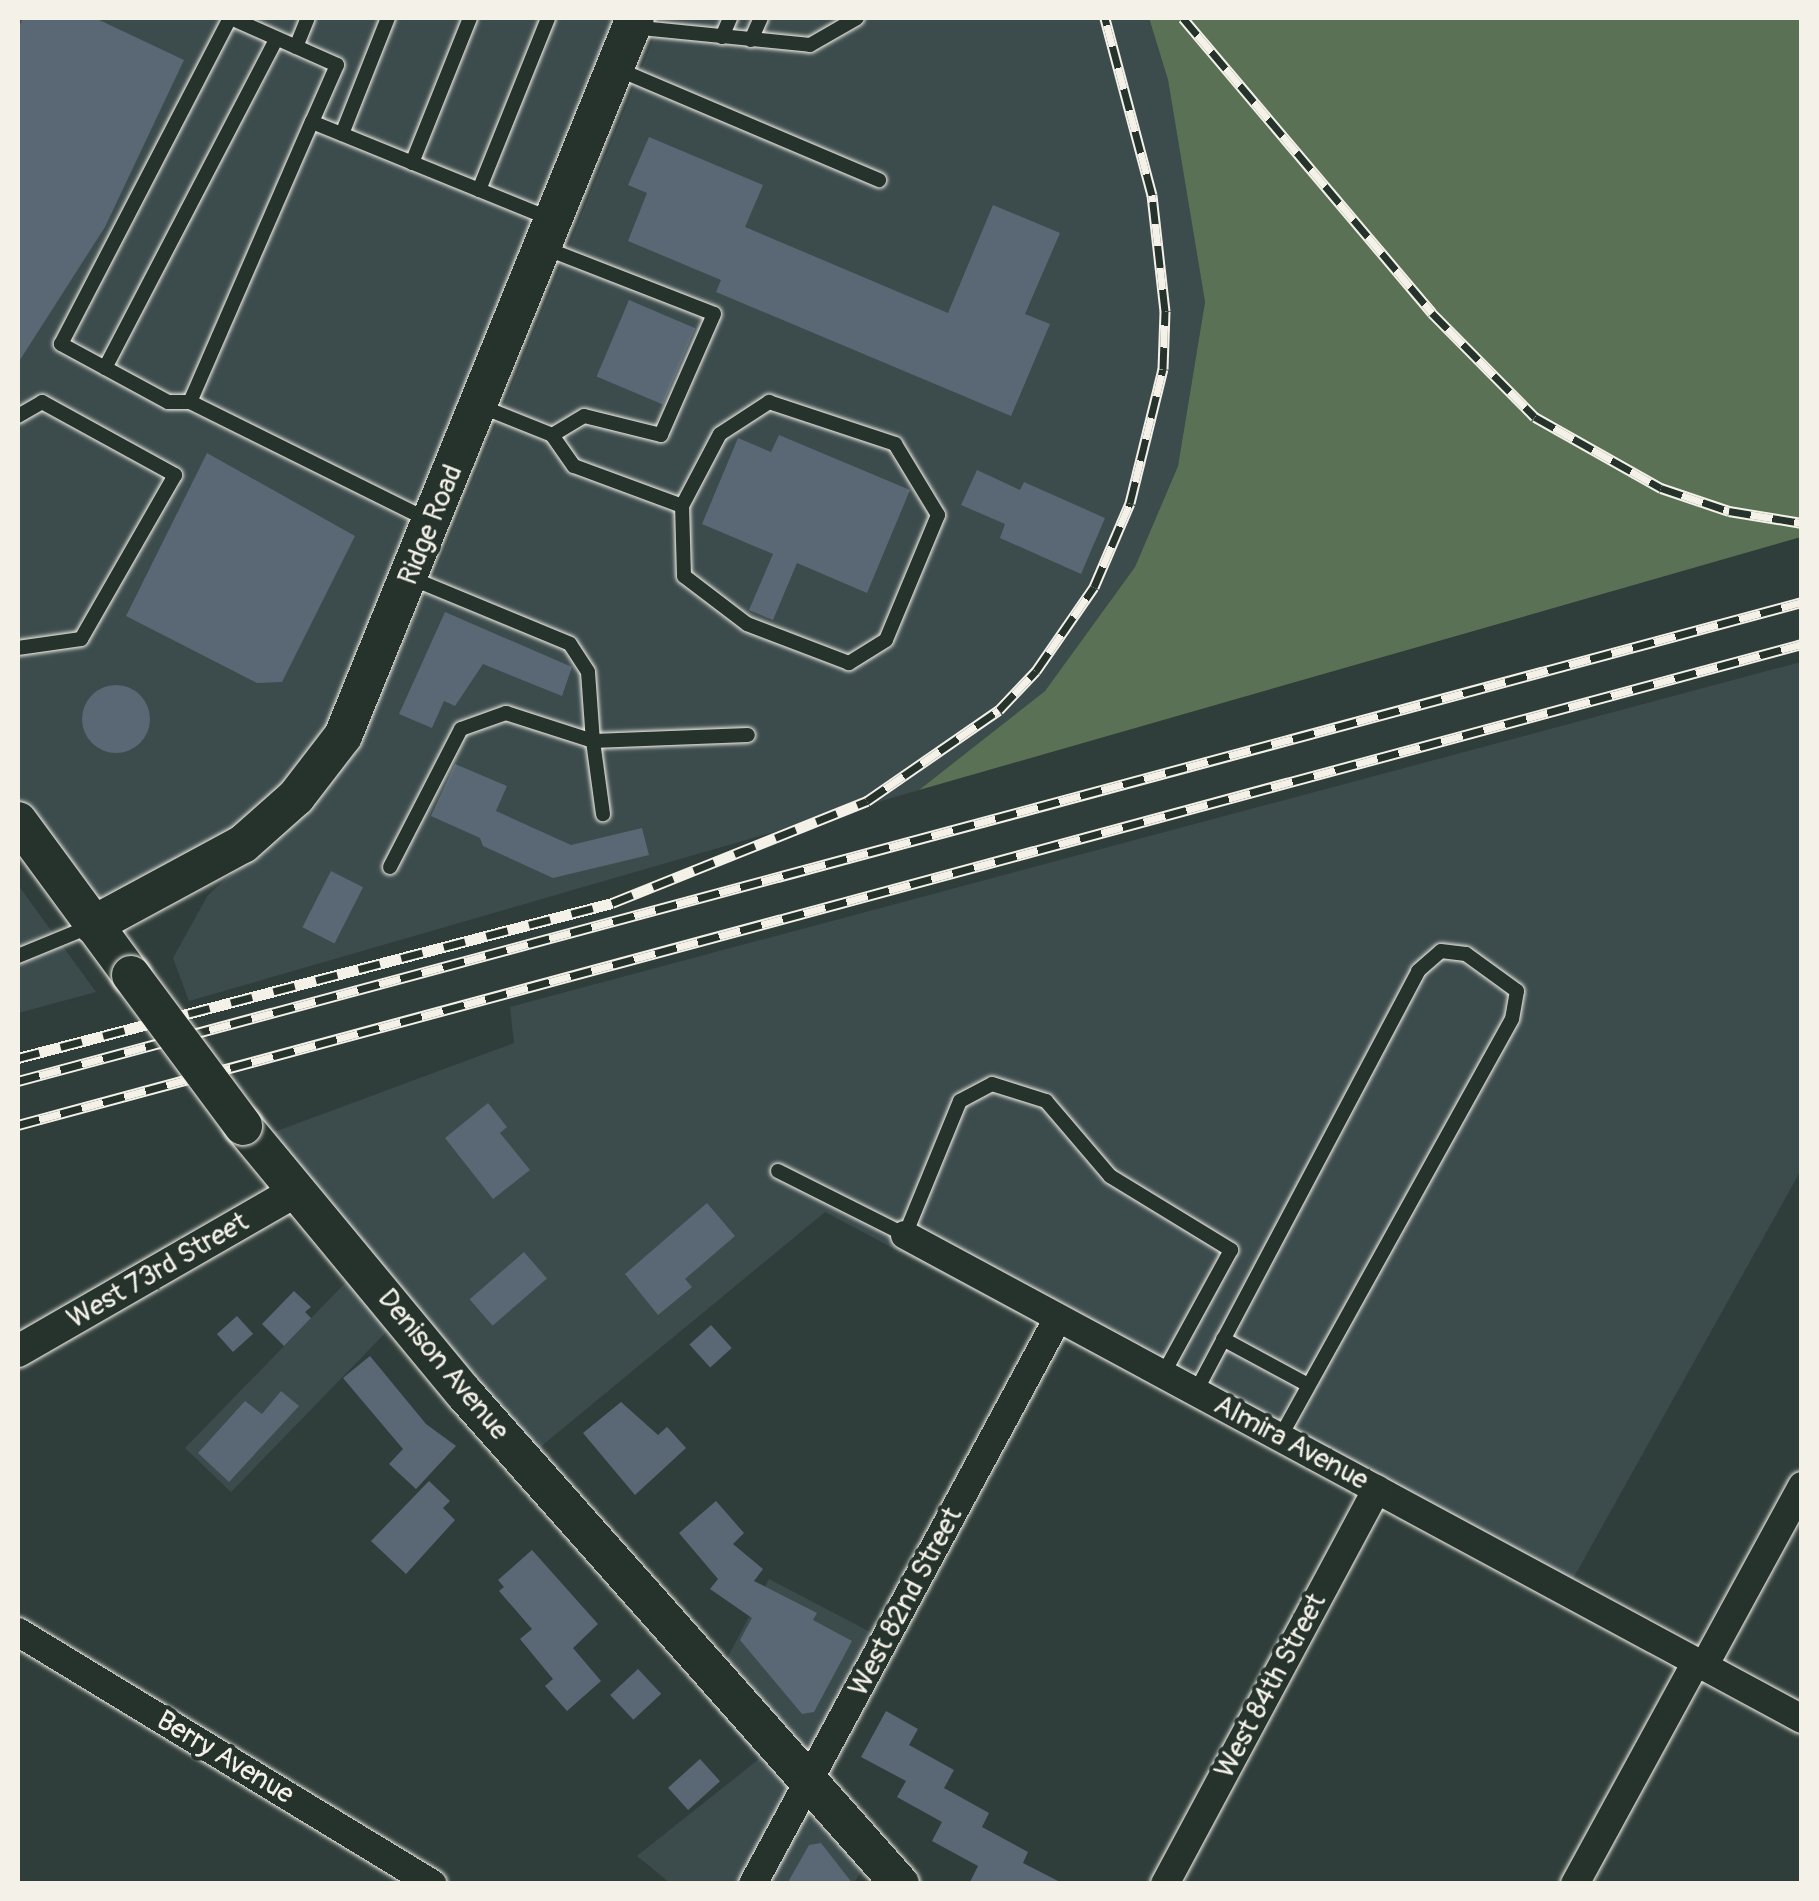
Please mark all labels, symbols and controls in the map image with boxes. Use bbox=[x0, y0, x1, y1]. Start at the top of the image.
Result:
street label: Ridge Road bbox=[392, 460, 470, 590]
street label: West 73rd Street bbox=[62, 1206, 254, 1336]
street label: Denison Avenue bbox=[370, 1283, 516, 1447]
street label: Almira Avenue bbox=[1208, 1388, 1374, 1498]
street label: West 82nd Street bbox=[842, 1502, 970, 1702]
street label: West 84th Street bbox=[1208, 1588, 1334, 1784]
street label: Berry Avenue bbox=[150, 1704, 300, 1812]

